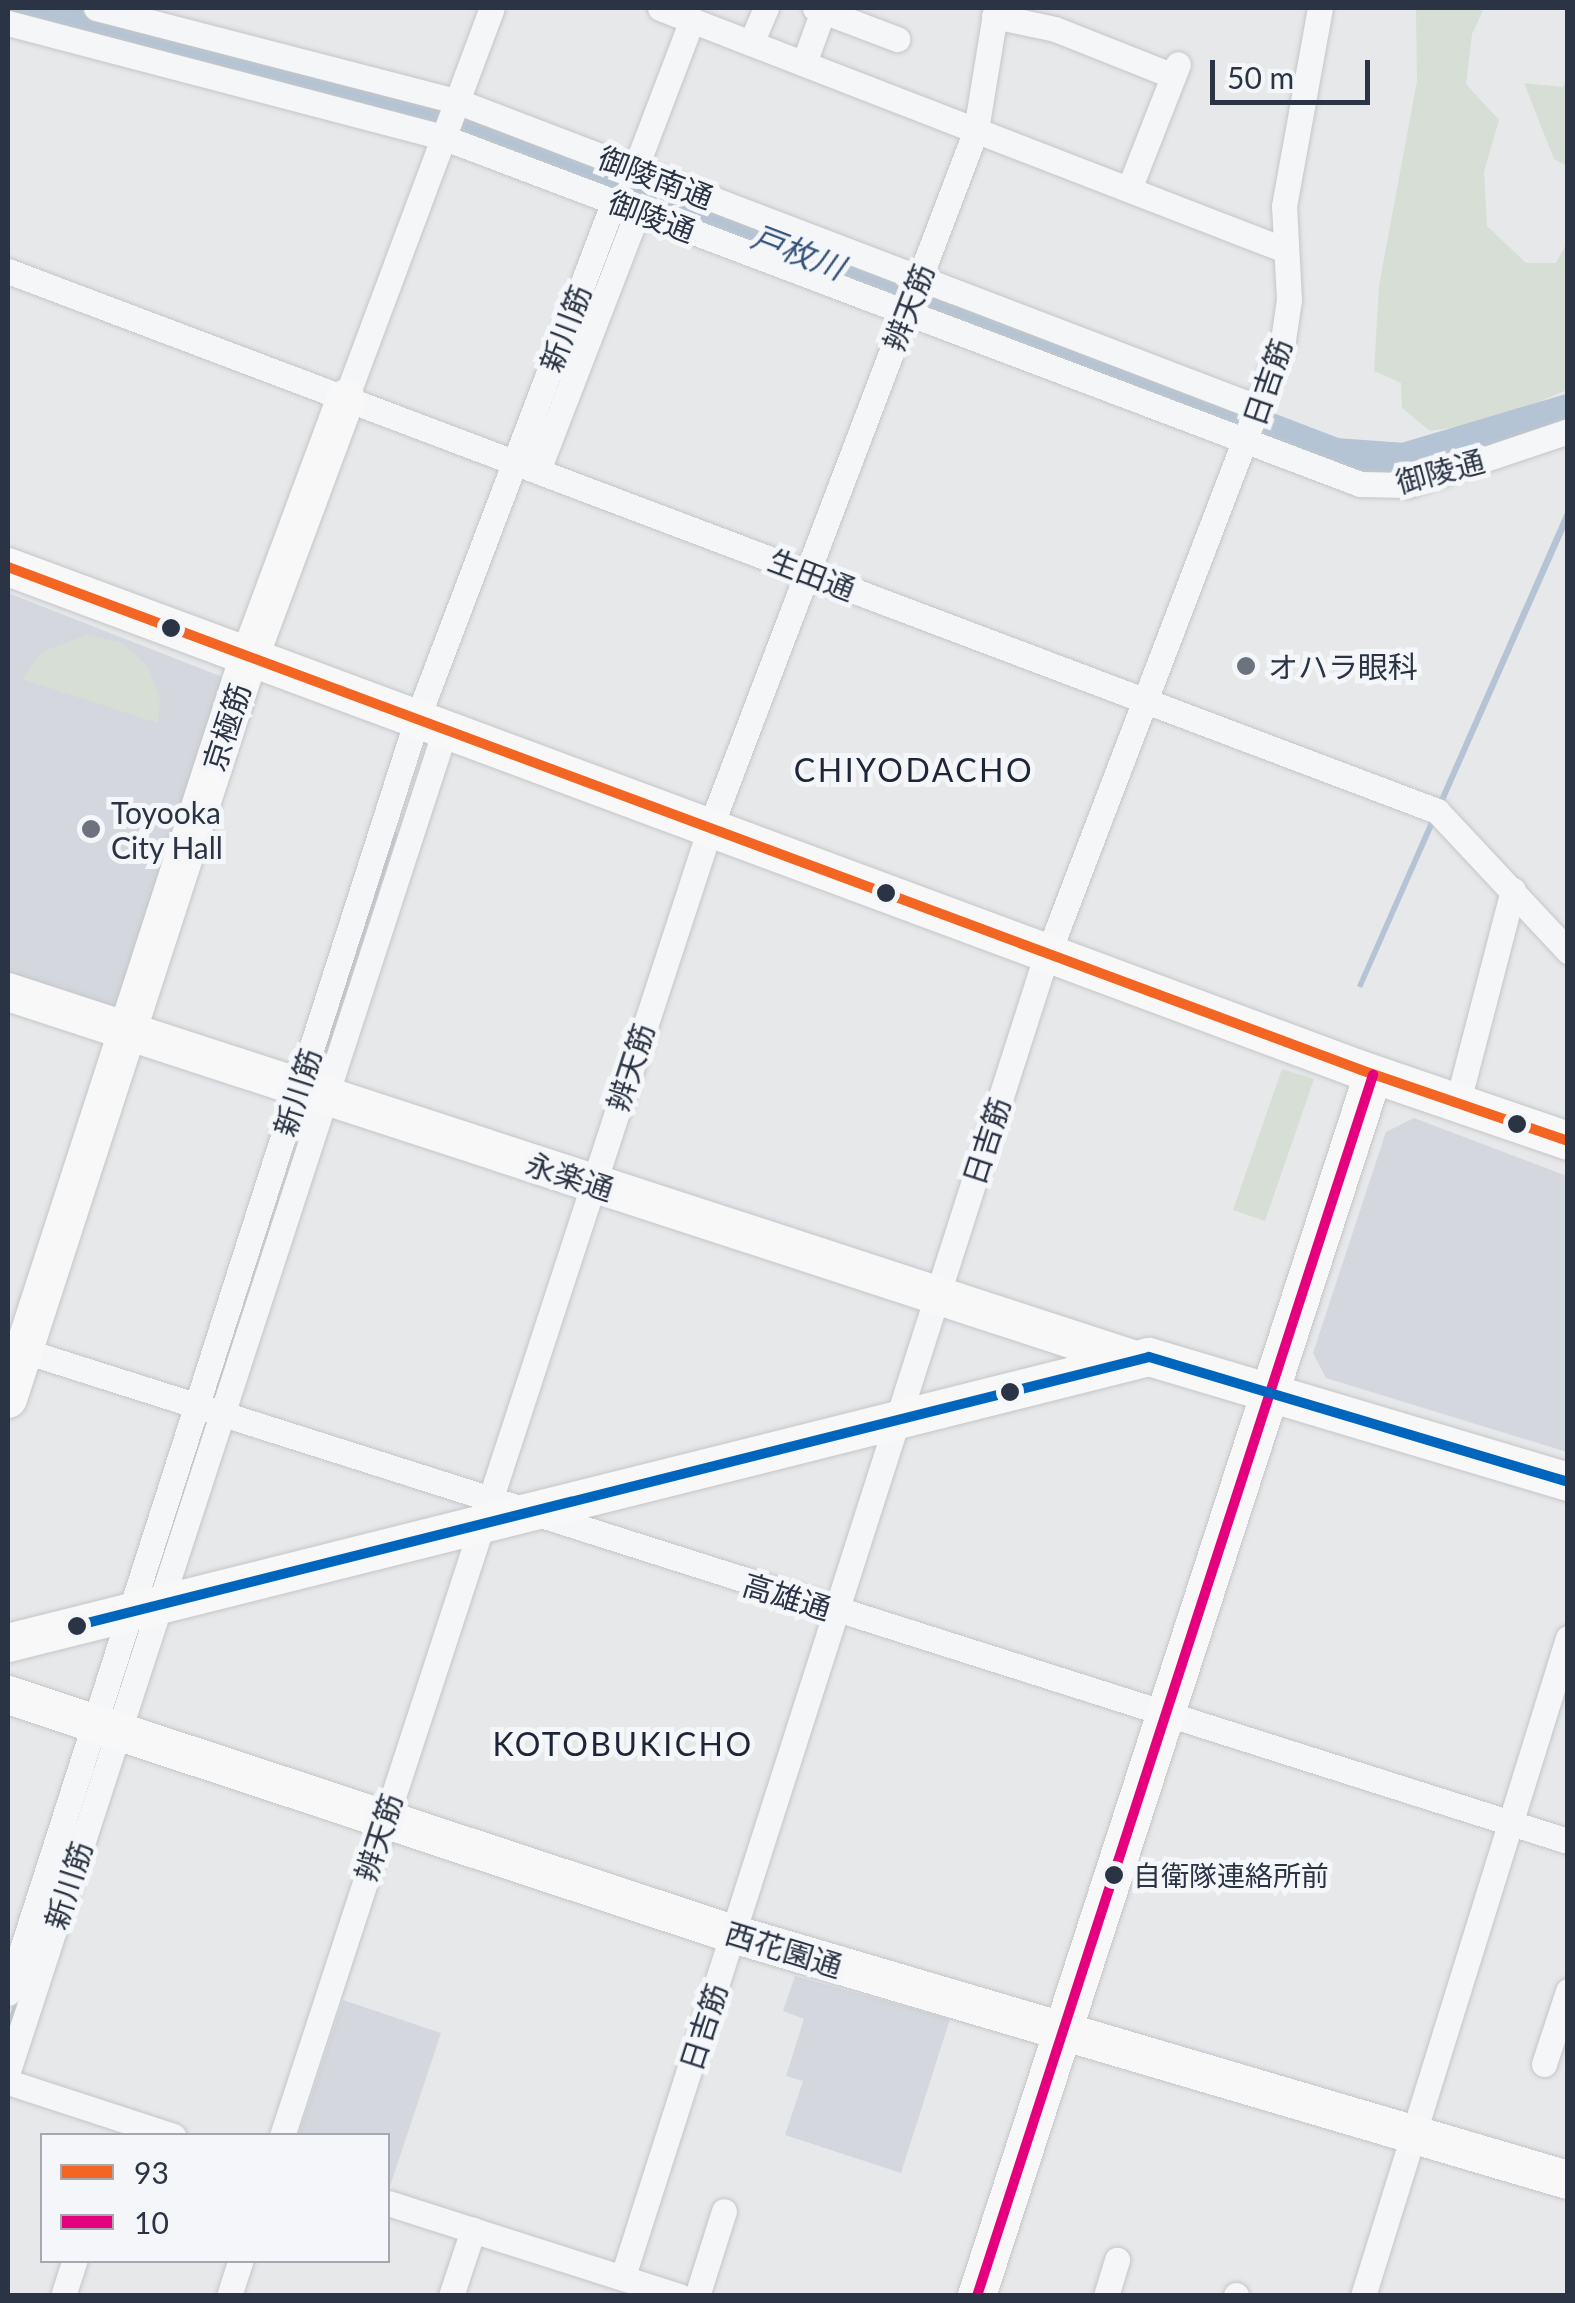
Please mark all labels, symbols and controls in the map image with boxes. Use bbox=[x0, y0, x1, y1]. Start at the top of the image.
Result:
scale bar bbox=[1215, 40, 1375, 102]
text: 50 m bbox=[1227, 59, 1294, 95]
street label: 御陵南通 bbox=[594, 139, 718, 215]
street label: 御陵通 bbox=[604, 183, 700, 249]
water label: 戸枚川 bbox=[746, 217, 850, 287]
street label: 辨天筋 bbox=[875, 259, 941, 355]
street label: 新川筋 bbox=[532, 280, 598, 376]
street label: 日吉筋 bbox=[1235, 334, 1299, 430]
street label: 御陵通 bbox=[1392, 442, 1488, 500]
street label: 生田通 bbox=[764, 541, 860, 607]
unlabelled marker bbox=[161, 618, 181, 638]
place label: オハラ眼科 bbox=[1268, 648, 1418, 684]
marker: オハラ眼科 bbox=[1233, 653, 1259, 679]
street label: 京極筋 bbox=[195, 679, 257, 775]
district label: CHIYODACHO bbox=[794, 751, 1034, 789]
place label: Toyooka City Hall bbox=[111, 794, 224, 864]
marker: Toyooka City Hall bbox=[80, 818, 102, 840]
unlabelled marker bbox=[876, 883, 896, 903]
street label: 辨天筋 bbox=[599, 1019, 661, 1115]
street label: 新川筋 bbox=[266, 1044, 328, 1140]
street label: 日吉筋 bbox=[955, 1093, 1017, 1189]
unlabelled marker bbox=[1507, 1114, 1527, 1134]
street label: 永楽通 bbox=[522, 1145, 618, 1207]
unlabelled marker bbox=[1000, 1382, 1020, 1402]
street label: 高雄通 bbox=[739, 1566, 835, 1626]
unlabelled marker bbox=[67, 1616, 87, 1636]
district label: KOTOBUKICHO bbox=[492, 1725, 754, 1763]
street label: 辨天筋 bbox=[347, 1789, 409, 1885]
street label: 新川筋 bbox=[37, 1837, 99, 1933]
place label: 自衛隊連絡所前 bbox=[1133, 1858, 1329, 1892]
marker: 自衛隊連絡所前 bbox=[1104, 1865, 1124, 1885]
street label: 西花園通 bbox=[721, 1914, 847, 1984]
street label: 日吉筋 bbox=[672, 1979, 734, 2075]
legend bbox=[40, 2133, 390, 2263]
text: 93 bbox=[134, 2154, 169, 2190]
text: 10 bbox=[134, 2204, 169, 2240]

